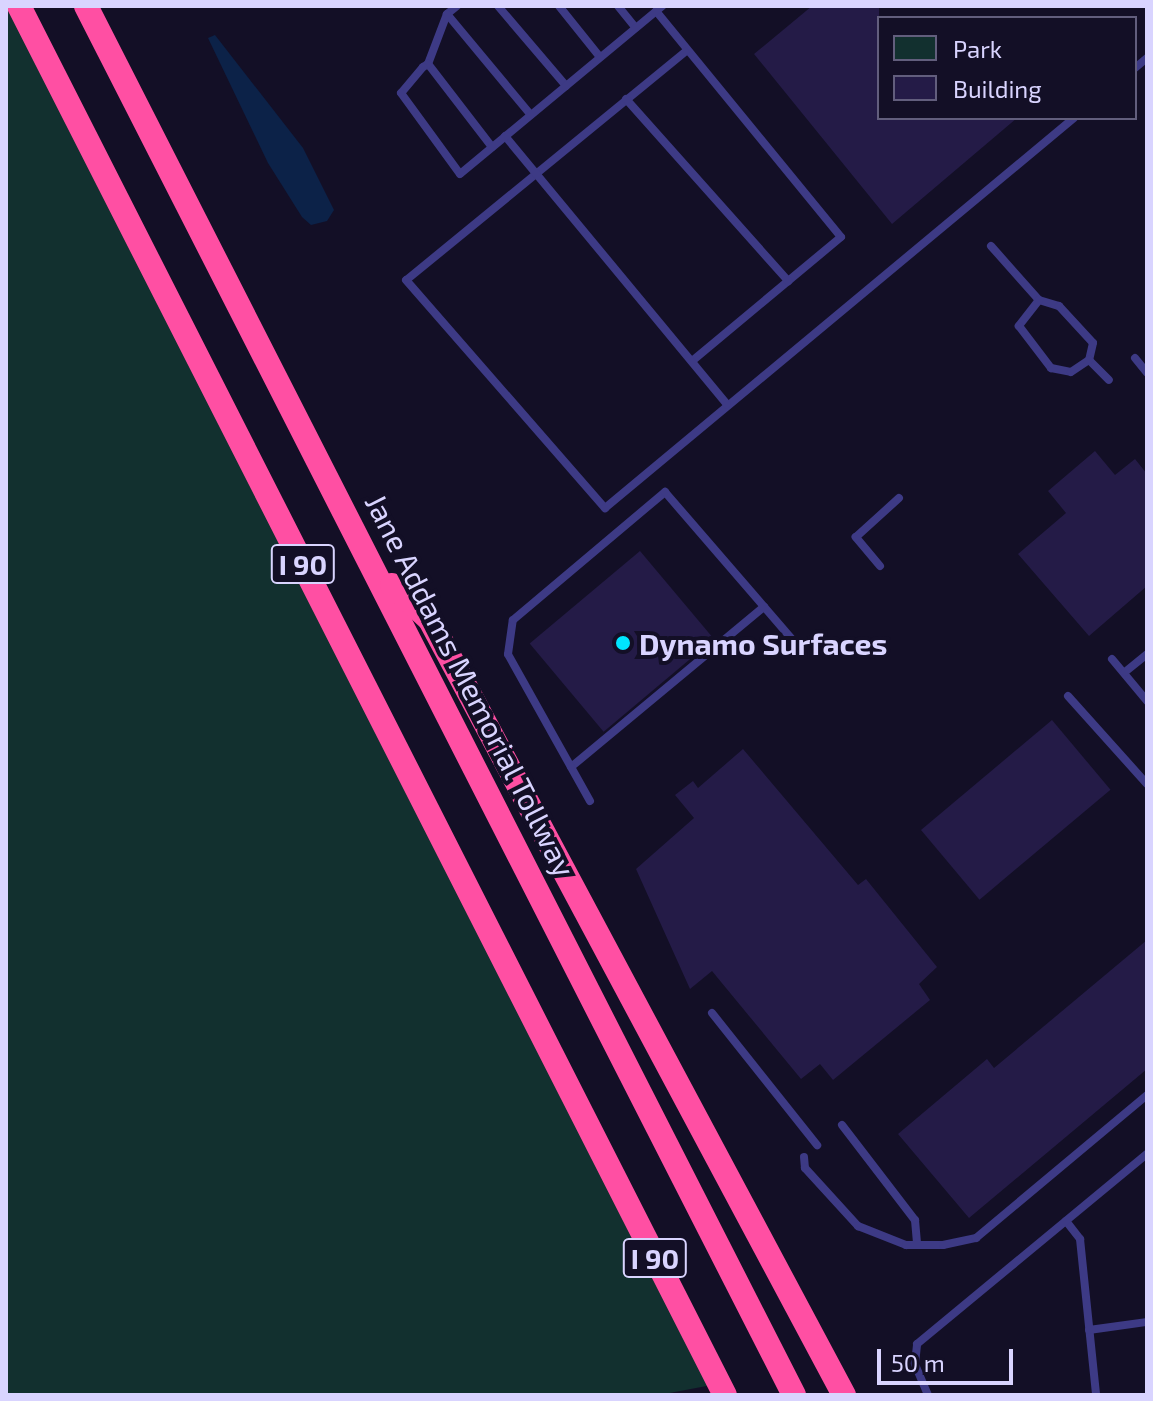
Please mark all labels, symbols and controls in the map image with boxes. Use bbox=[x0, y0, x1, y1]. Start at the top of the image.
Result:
legend bbox=[877, 16, 1137, 120]
text: Park bbox=[953, 34, 1002, 63]
text: Building bbox=[953, 74, 1042, 103]
street label: Jane Addams Memorial Tollway bbox=[358, 486, 584, 884]
road number: I 90 bbox=[269, 540, 337, 588]
place label: Dynamo Surfaces bbox=[639, 625, 887, 661]
marker: Dynamo Surfaces bbox=[614, 634, 632, 652]
road number: I 90 bbox=[621, 1234, 689, 1282]
scale bar bbox=[881, 1333, 1017, 1383]
text: 50 m bbox=[891, 1348, 945, 1377]

